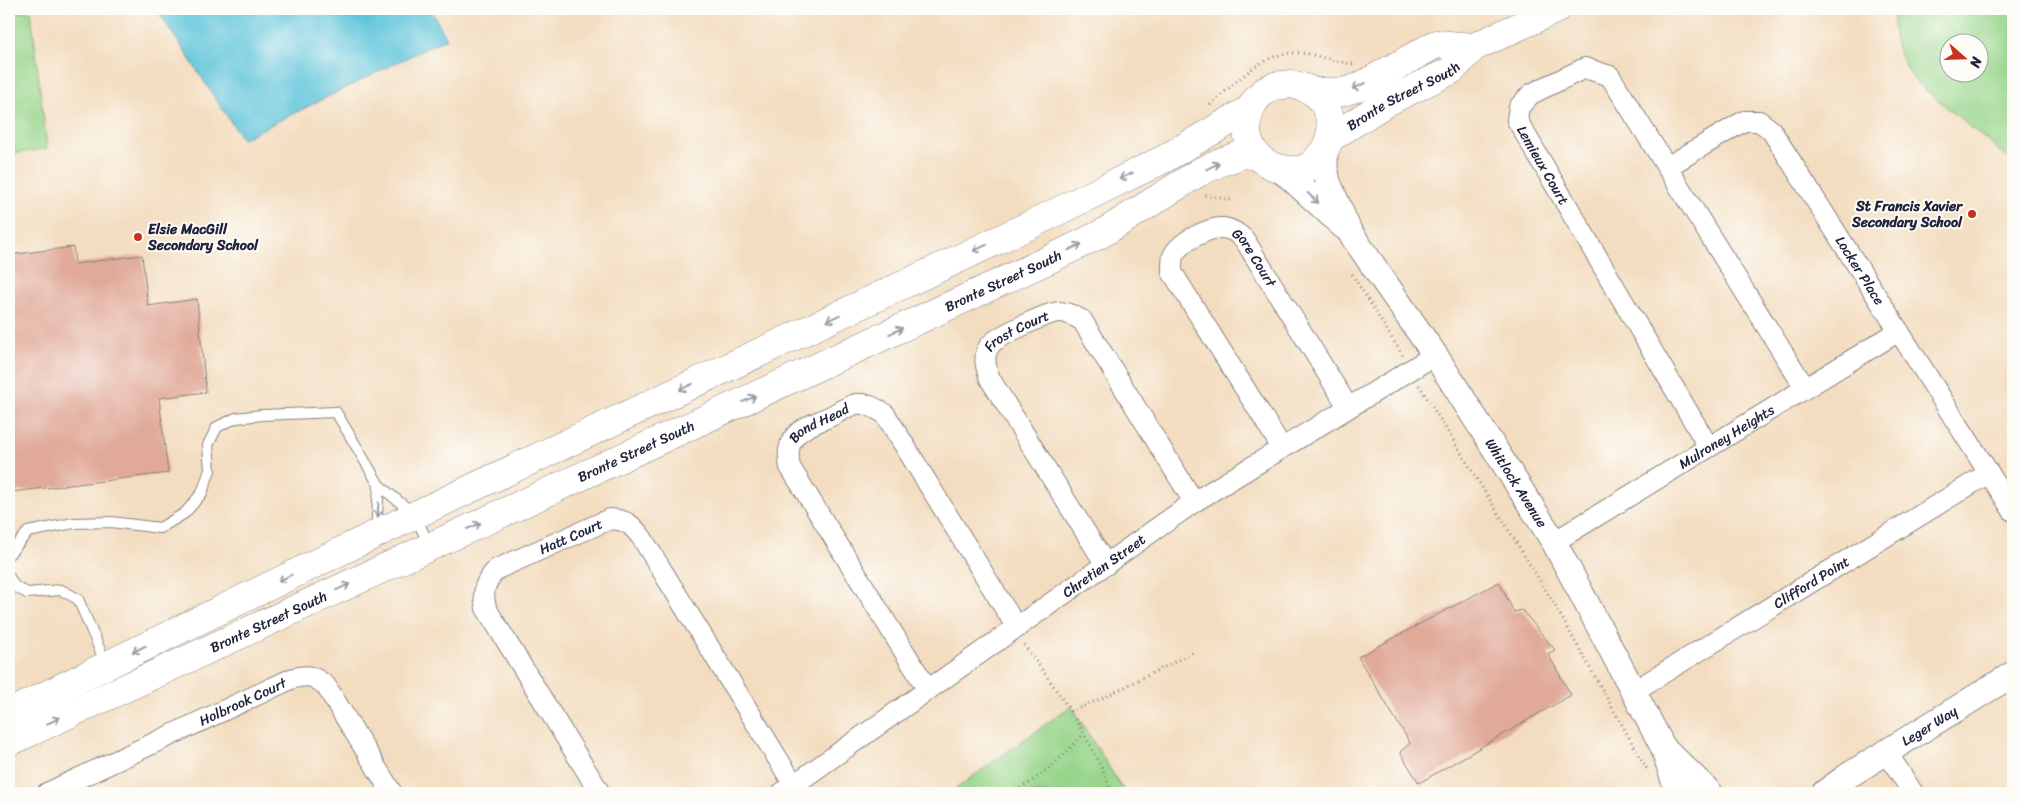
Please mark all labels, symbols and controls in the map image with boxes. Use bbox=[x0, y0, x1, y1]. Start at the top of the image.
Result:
north arrow bbox=[1940, 32, 1990, 82]
text: N bbox=[1962, 53, 1989, 71]
street label: Bronte Street South bbox=[1342, 56, 1467, 138]
one-way arrow bbox=[1352, 81, 1367, 91]
street label: Lemieux Court bbox=[1510, 121, 1576, 210]
one-way arrow bbox=[1205, 161, 1220, 170]
one-way arrow bbox=[1119, 172, 1134, 182]
one-way arrow bbox=[1306, 192, 1319, 204]
place label: St Francis Xavier Secondary School bbox=[1851, 194, 1963, 235]
marker: St Francis Xavier Secondary School bbox=[1966, 208, 1978, 220]
place label: Elsie MacGill Secondary School bbox=[147, 217, 259, 258]
street label: Gore Court bbox=[1226, 221, 1284, 293]
marker: Elsie MacGill Secondary School bbox=[132, 231, 144, 243]
street label: Locker Place bbox=[1828, 231, 1891, 310]
one-way arrow bbox=[1067, 241, 1082, 251]
street label: Bronte Street South bbox=[941, 243, 1066, 319]
one-way arrow bbox=[973, 244, 988, 254]
street label: Frost Court bbox=[977, 303, 1053, 357]
one-way arrow bbox=[826, 314, 841, 323]
one-way arrow bbox=[888, 325, 903, 335]
one-way arrow bbox=[679, 383, 694, 392]
one-way arrow bbox=[741, 394, 756, 403]
street label: Bond Head bbox=[782, 396, 855, 449]
street label: Mulroney Heights bbox=[1674, 398, 1780, 476]
street label: Bronte Street South bbox=[573, 414, 699, 490]
street label: Whitlock Avenue bbox=[1478, 433, 1554, 533]
one-way arrow bbox=[373, 501, 382, 517]
street label: Hatt Court bbox=[535, 512, 607, 562]
one-way arrow bbox=[466, 521, 481, 530]
street label: Chretien Street bbox=[1057, 528, 1151, 605]
street label: Clifford Point bbox=[1768, 549, 1855, 616]
one-way arrow bbox=[278, 574, 293, 583]
one-way arrow bbox=[335, 581, 350, 591]
street label: Bronte Street South bbox=[206, 584, 331, 660]
one-way arrow bbox=[132, 645, 147, 654]
street label: Holbrook Court bbox=[195, 670, 292, 733]
street label: Leger Way bbox=[1896, 699, 1963, 753]
one-way arrow bbox=[45, 716, 60, 725]

